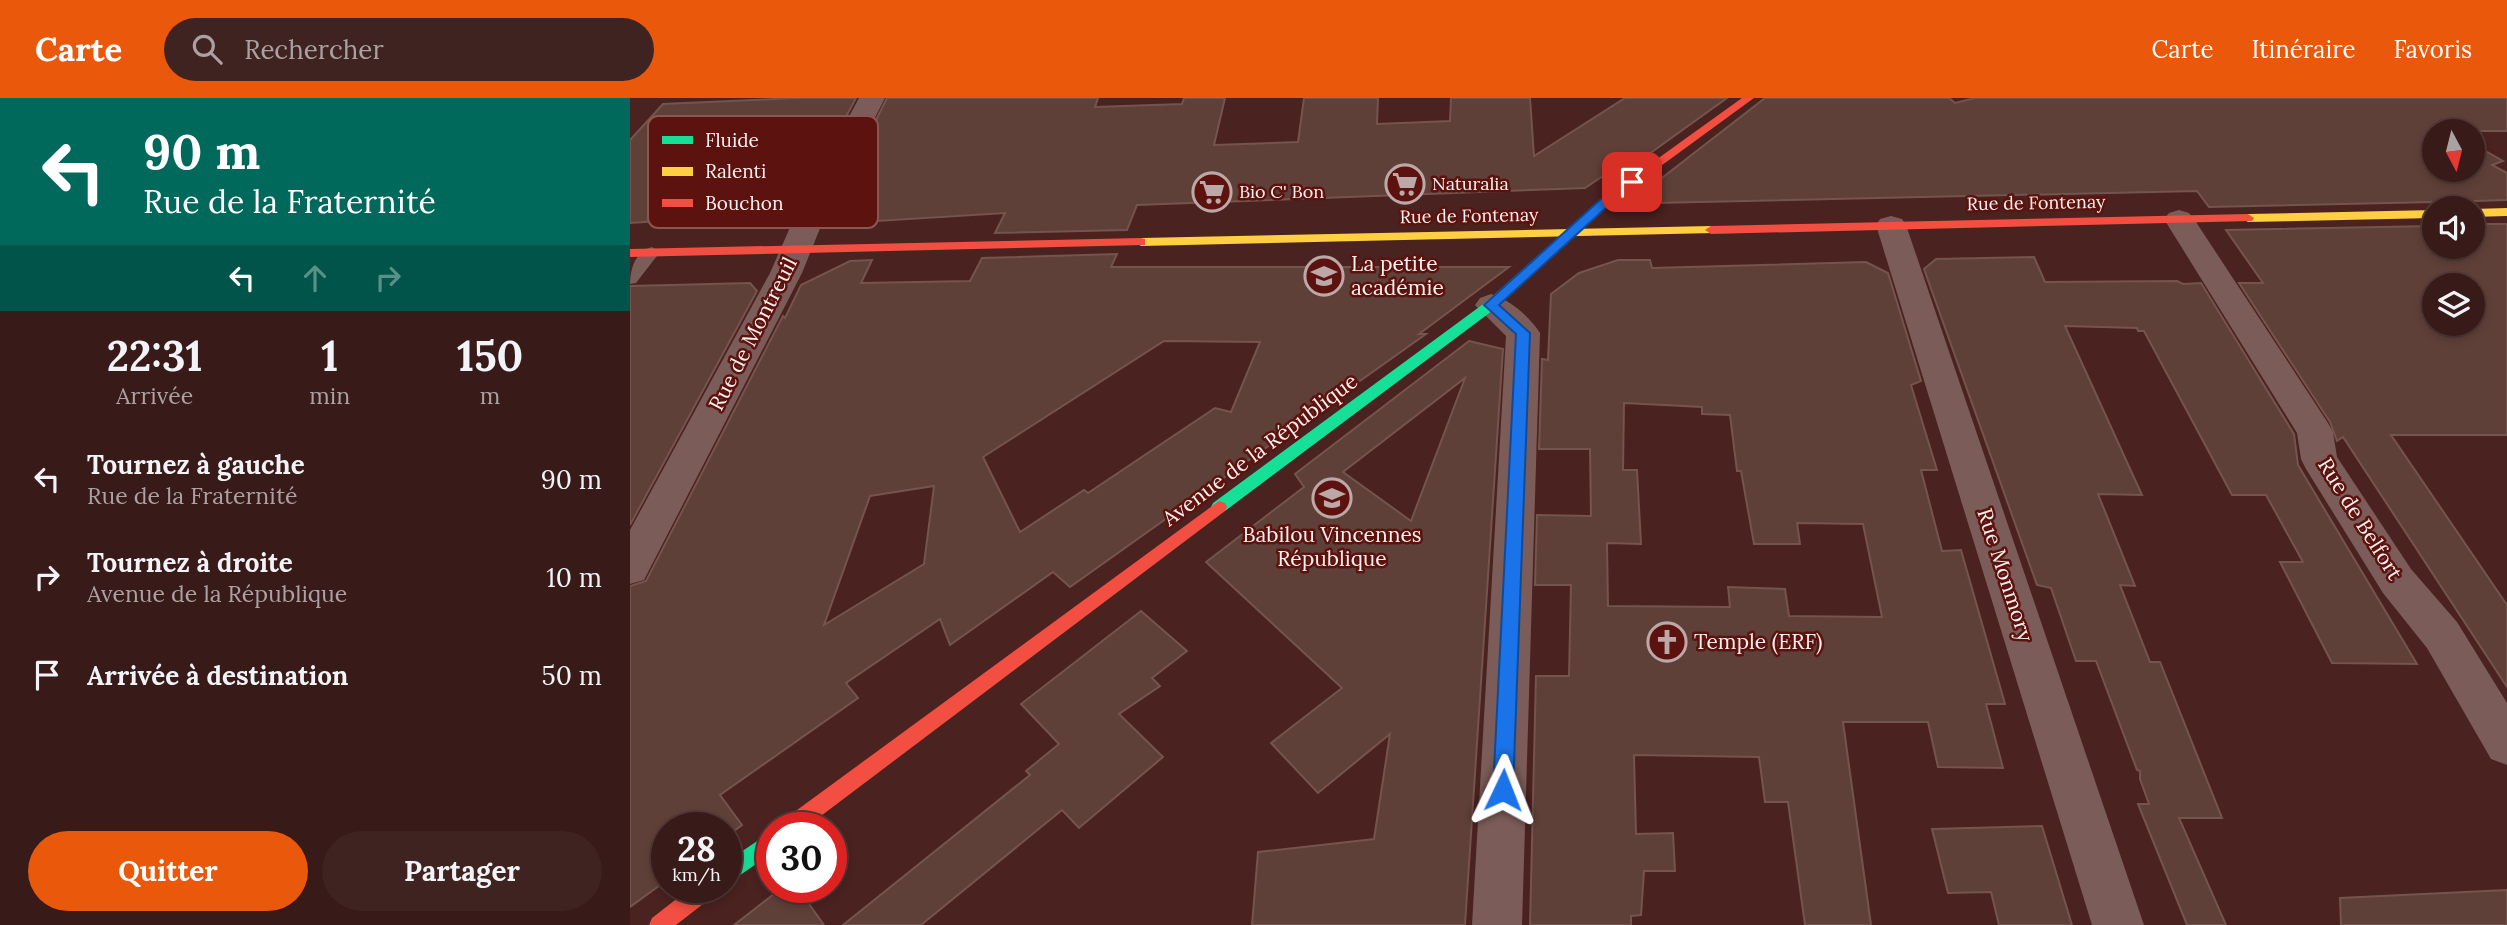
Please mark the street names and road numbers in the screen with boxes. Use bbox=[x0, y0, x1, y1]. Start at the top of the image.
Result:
street label: Rue de Fontenay bbox=[1966, 190, 2106, 215]
street label: Rue de Fontenay bbox=[1399, 203, 1539, 228]
street label: Rue de Montreuil bbox=[702, 253, 803, 415]
street label: Avenue de la République bbox=[1156, 367, 1363, 533]
street label: Rue de Belfort bbox=[2312, 453, 2409, 586]
street label: Rue Monmory bbox=[1971, 505, 2040, 645]

